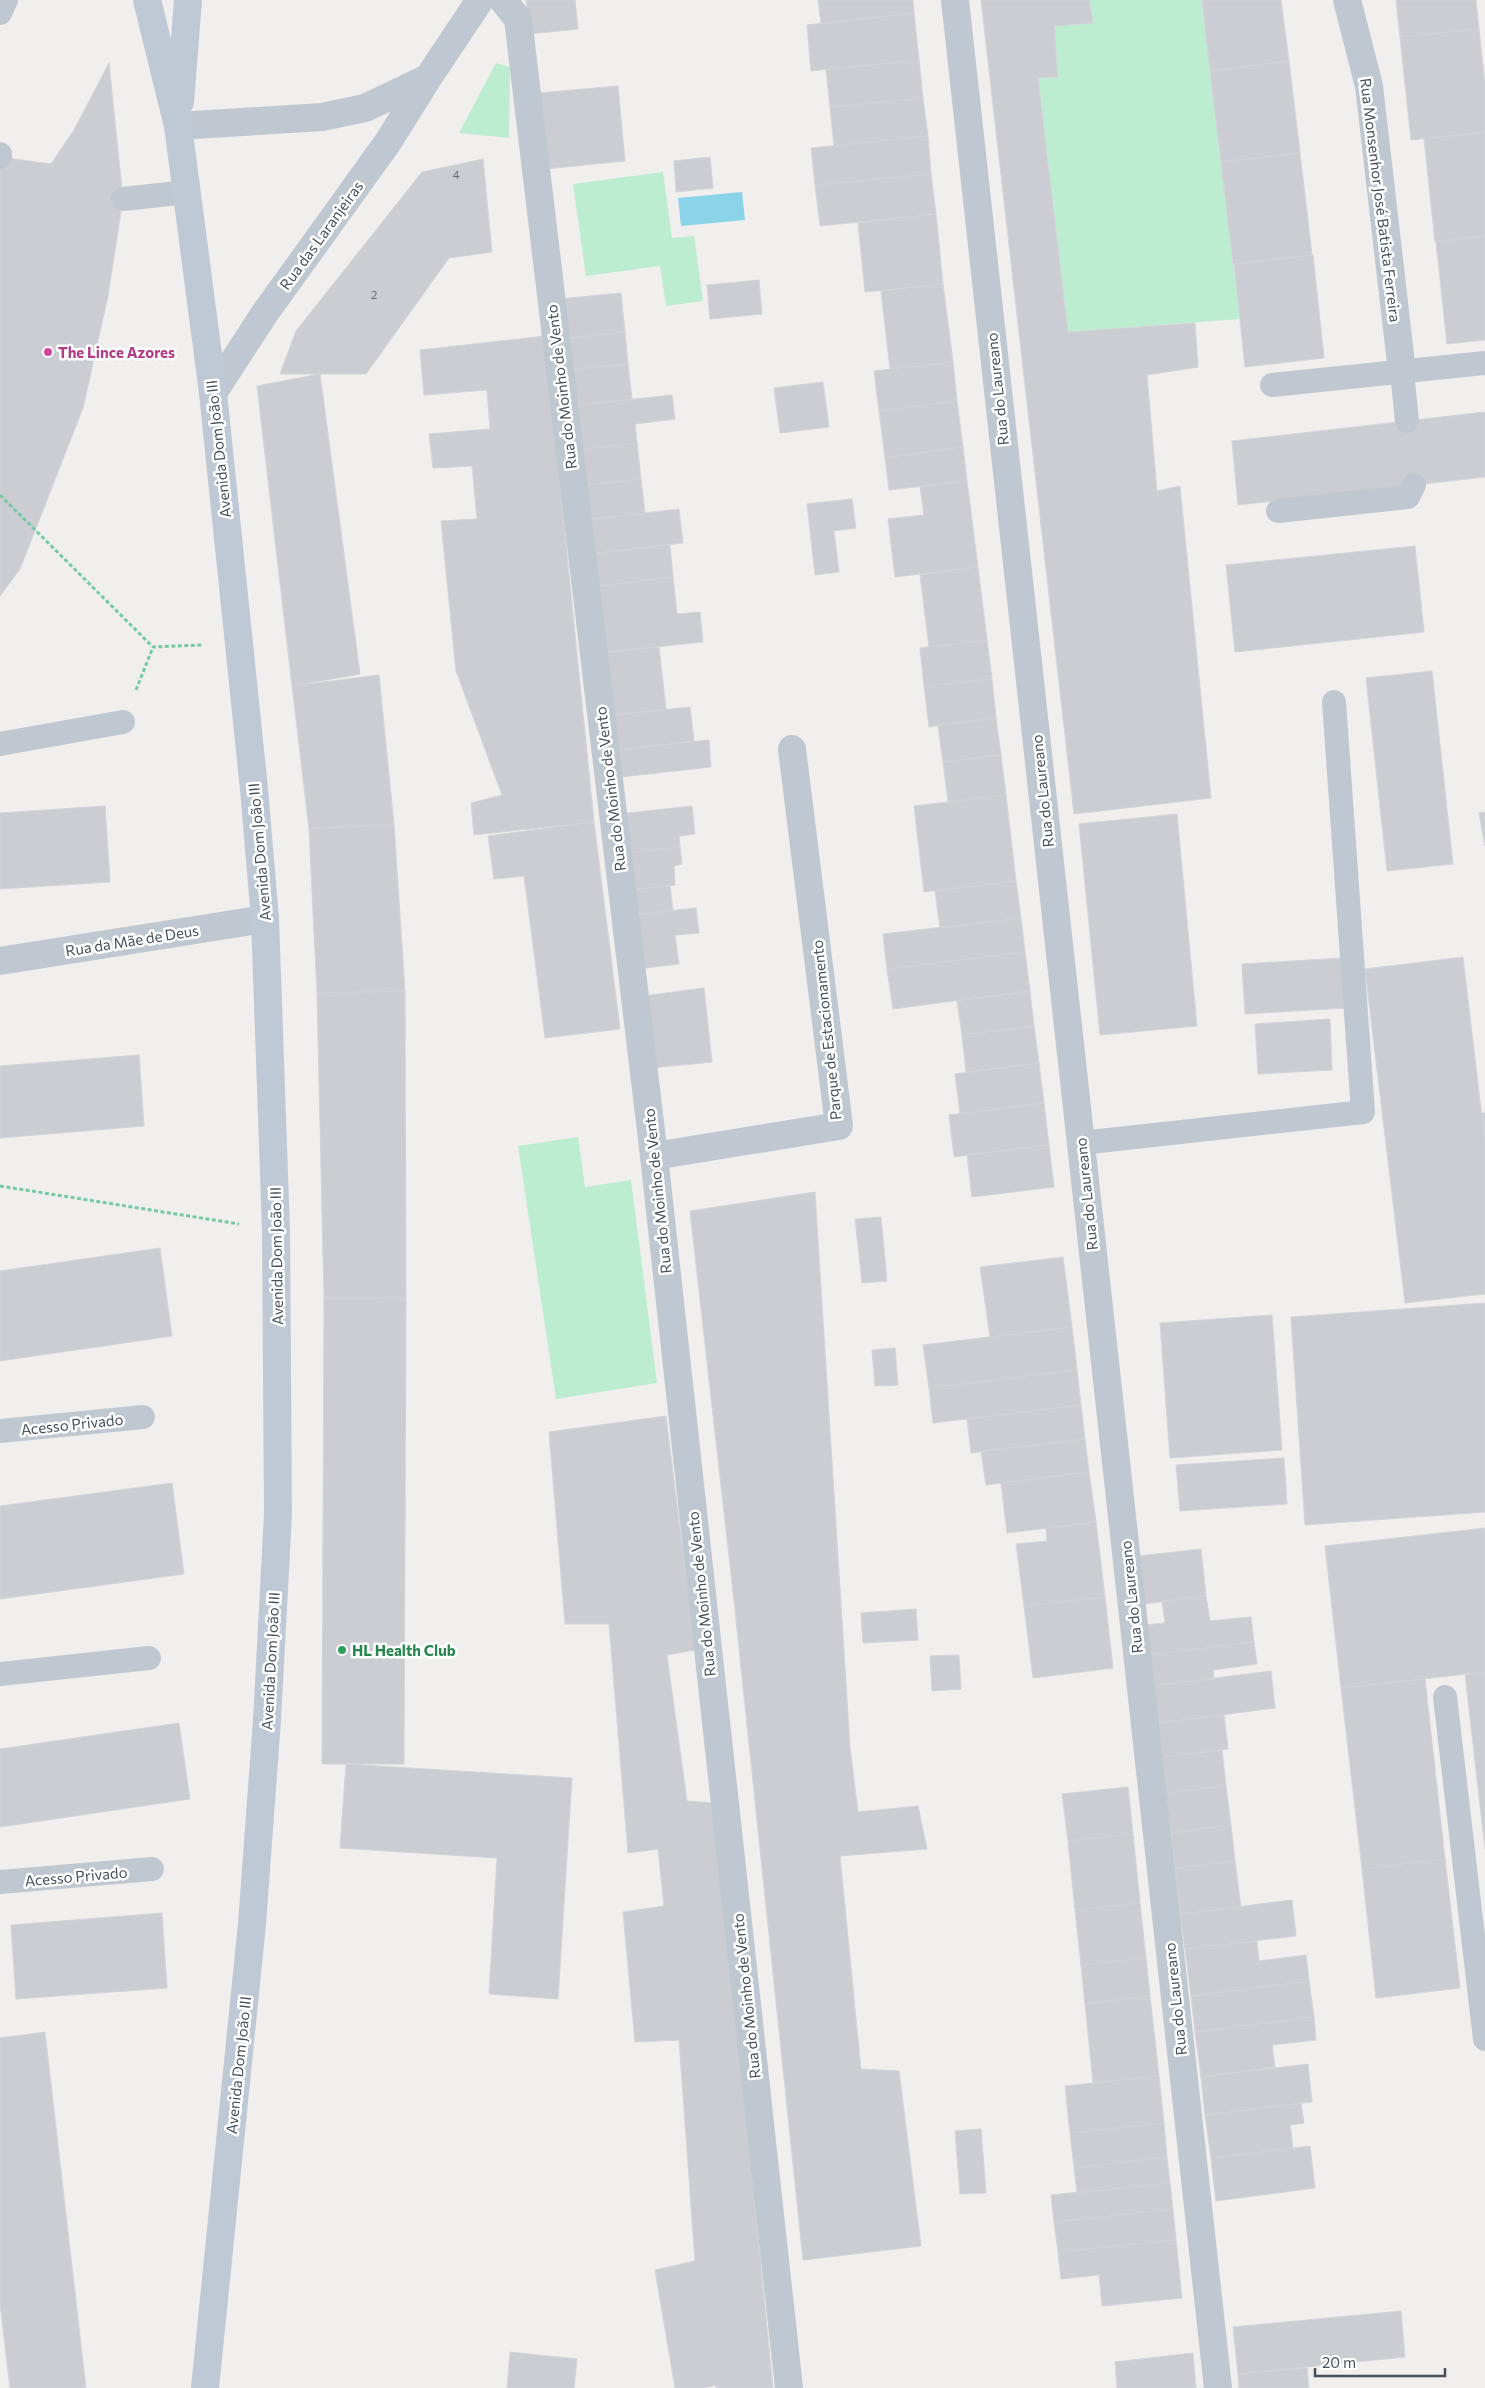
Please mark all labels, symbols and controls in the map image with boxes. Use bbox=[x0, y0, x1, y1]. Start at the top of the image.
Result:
street label: Rua Monsenhor José Batista Ferreira bbox=[1357, 77, 1405, 323]
house number: 4 bbox=[452, 167, 460, 181]
street label: Rua das Laranjeiras bbox=[275, 177, 367, 293]
house number: 2 bbox=[371, 287, 378, 301]
street label: Rua do Moinho de Vento bbox=[542, 304, 580, 470]
street label: Rua do Laureano bbox=[982, 332, 1012, 446]
place label: The Lince Azores bbox=[58, 343, 175, 361]
marker: The Lince Azores bbox=[42, 346, 54, 358]
street label: Avenida Dom João III bbox=[202, 379, 234, 519]
street label: Rua do Moinho de Vento bbox=[591, 706, 629, 872]
street label: Rua do Laureano bbox=[1027, 734, 1057, 848]
street label: Avenida Dom João III bbox=[244, 782, 274, 922]
street label: Rua da Mãe de Deus bbox=[64, 921, 200, 959]
street label: Parque de Estacionamento bbox=[808, 939, 844, 1121]
street label: Rua do Moinho de Vento bbox=[639, 1108, 675, 1274]
street label: Rua do Laureano bbox=[1071, 1137, 1101, 1251]
street label: Avenida Dom João III bbox=[266, 1187, 286, 1325]
street label: Acesso Privado bbox=[20, 1410, 124, 1438]
street label: Rua do Moinho de Vento bbox=[683, 1511, 719, 1677]
street label: Rua do Laureano bbox=[1116, 1540, 1146, 1654]
street label: Avenida Dom João III bbox=[257, 1591, 283, 1731]
place label: HL Health Club bbox=[352, 1641, 456, 1659]
marker: HL Health Club bbox=[336, 1644, 348, 1656]
street label: Acesso Privado bbox=[24, 1863, 128, 1889]
street label: Rua do Moinho de Vento bbox=[728, 1913, 764, 2079]
street label: Rua do Laureano bbox=[1160, 1942, 1190, 2056]
street label: Avenida Dom João III bbox=[222, 1995, 254, 2135]
scale bar bbox=[1315, 2346, 1445, 2378]
text: 20 m bbox=[1322, 2353, 1356, 2371]

